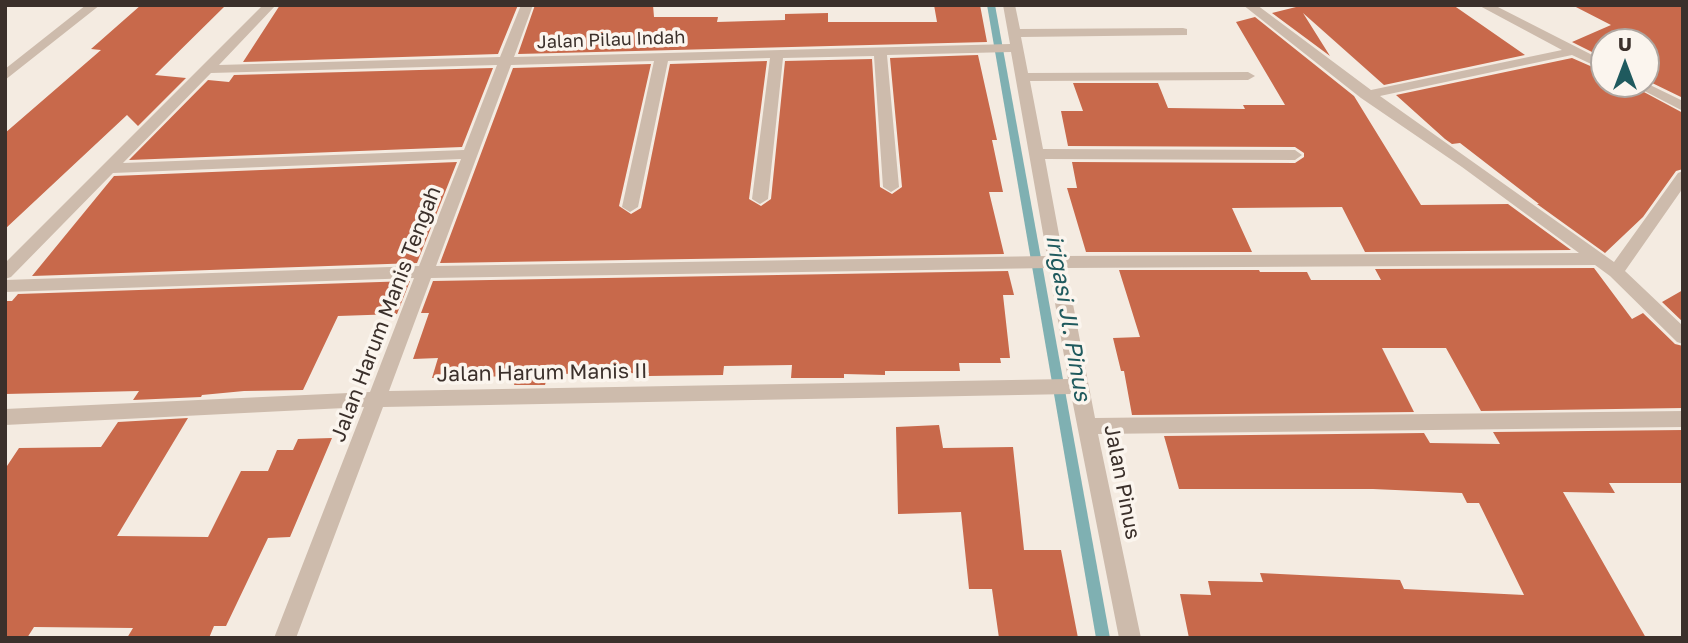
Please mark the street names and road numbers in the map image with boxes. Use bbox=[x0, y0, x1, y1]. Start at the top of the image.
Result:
street label: Jalan Pilau Indah bbox=[536, 27, 686, 53]
street label: Jalan Harum Manis Tengah bbox=[326, 183, 446, 445]
street label: Jalan Harum Manis II bbox=[436, 359, 648, 387]
street label: Jalan Pinus bbox=[1099, 422, 1145, 542]

